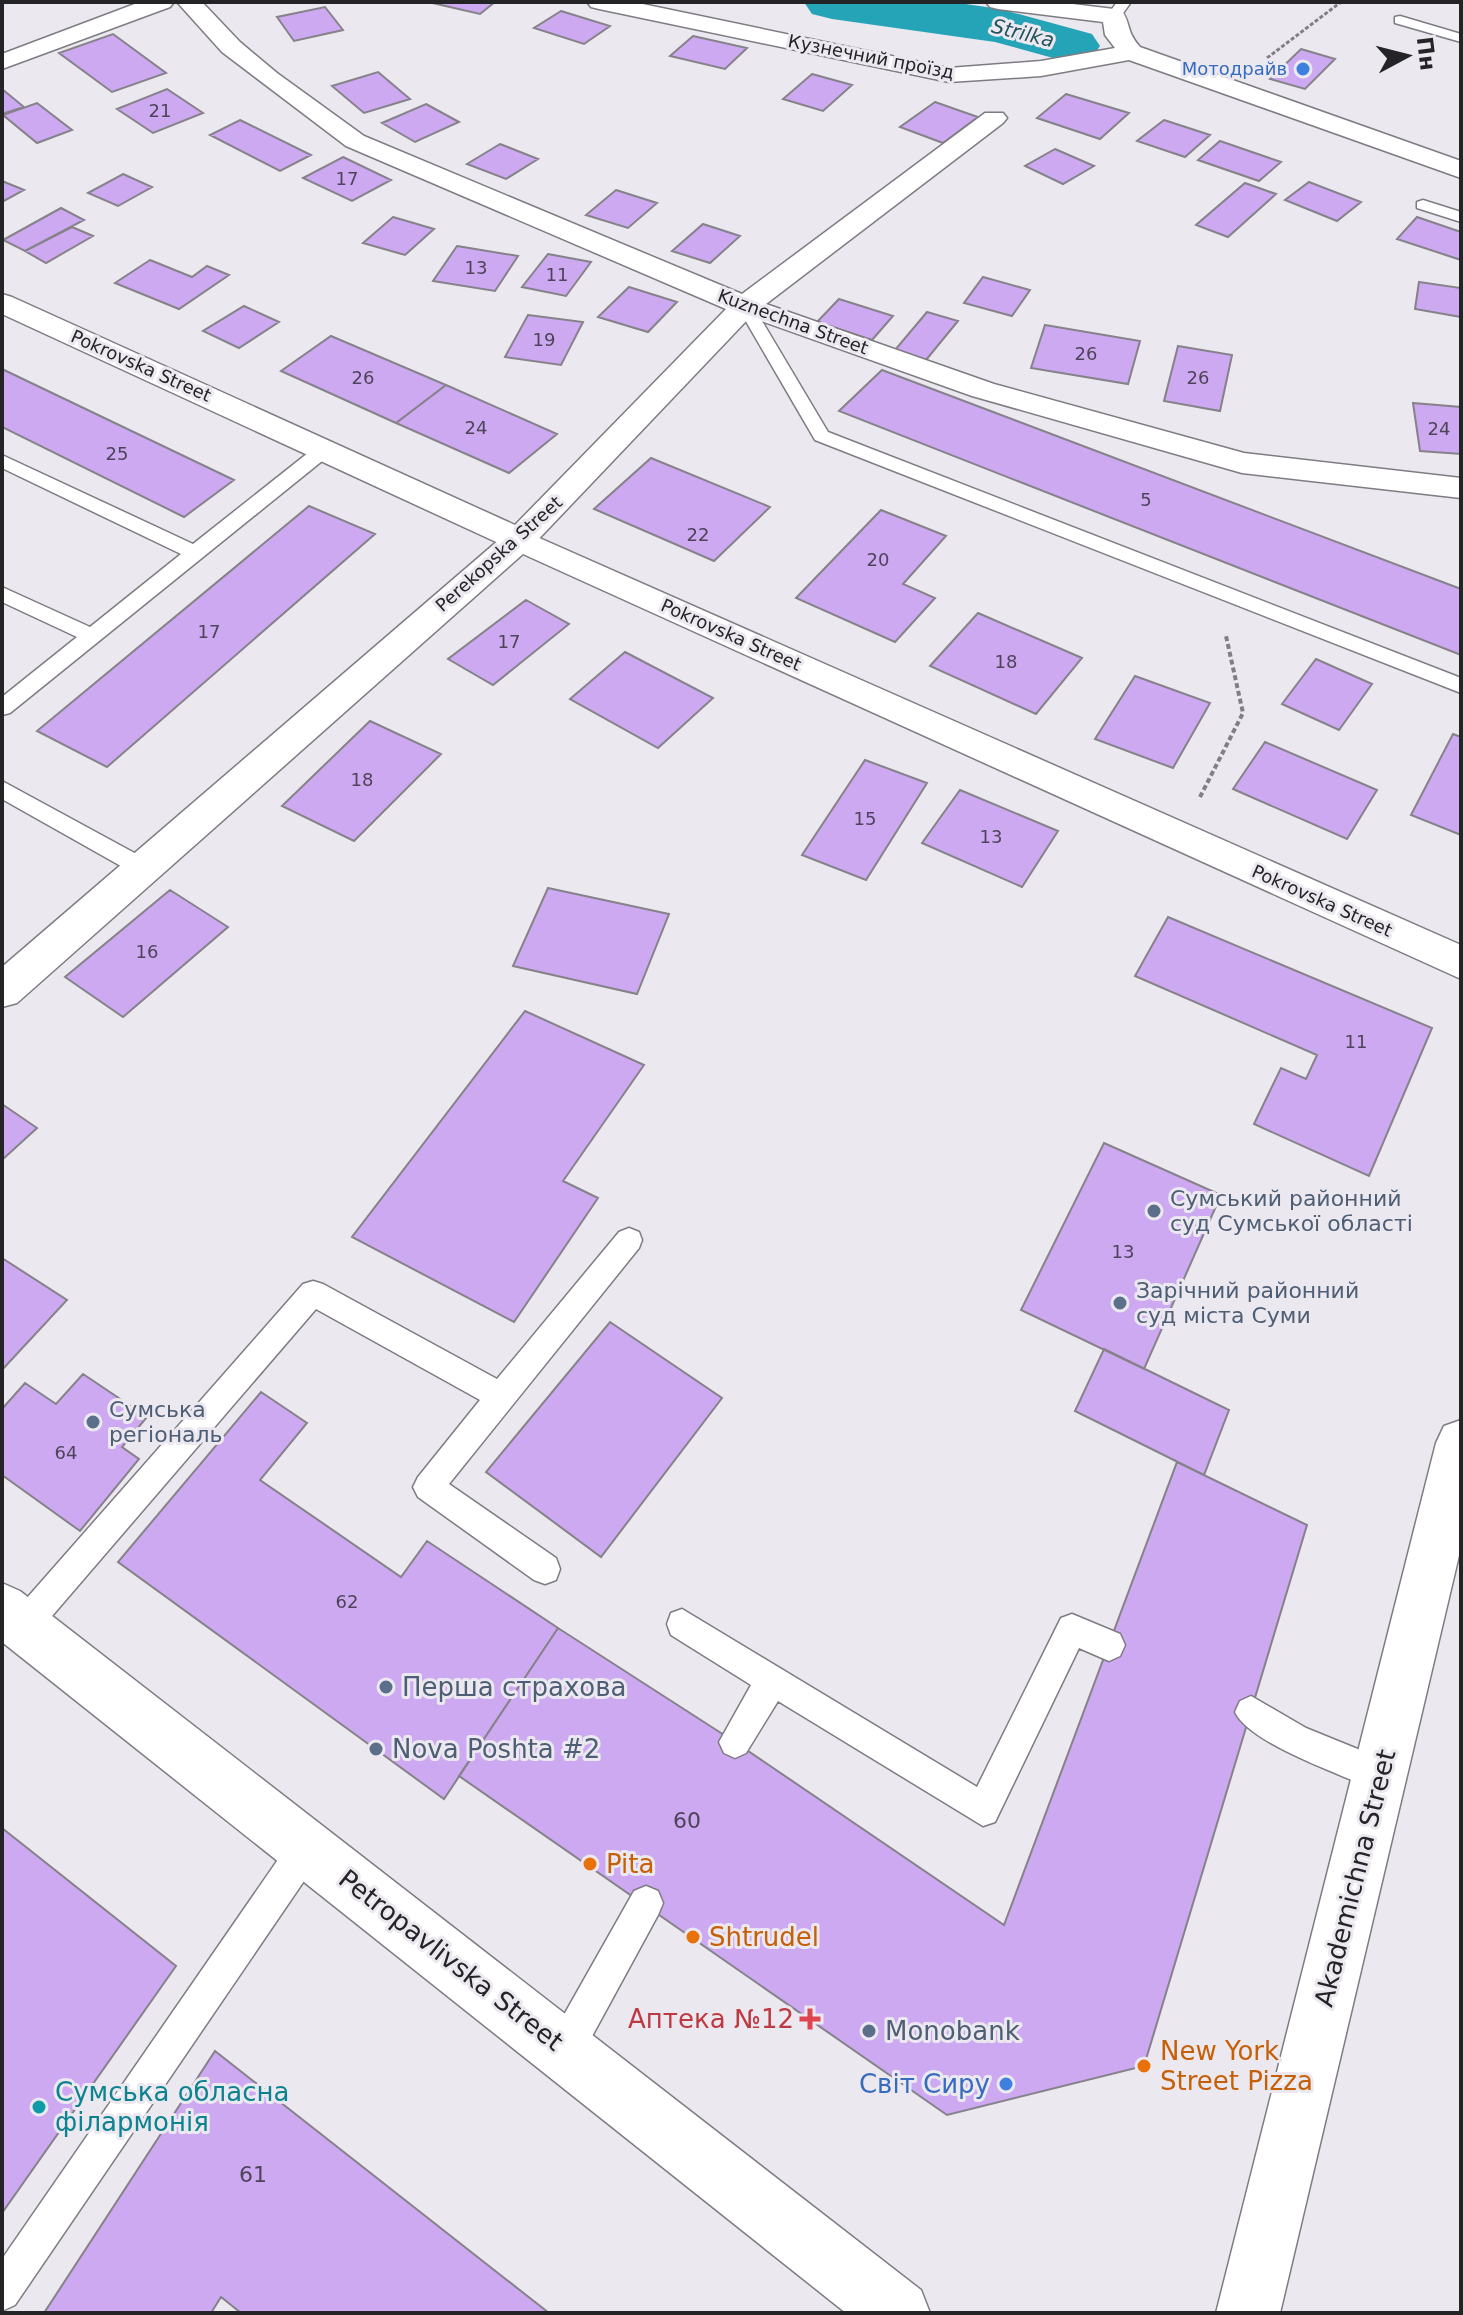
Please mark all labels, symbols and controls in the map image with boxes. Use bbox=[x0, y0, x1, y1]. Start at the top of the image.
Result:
water label: Strilka bbox=[989, 14, 1057, 52]
north arrow bbox=[1367, 16, 1447, 96]
street label: Кузнечний проїзд bbox=[786, 30, 956, 83]
text: Пн bbox=[1412, 35, 1441, 72]
place label: Мотодрайв bbox=[1182, 58, 1287, 79]
marker: Мотодрайв bbox=[1294, 60, 1312, 78]
house number: 21 bbox=[149, 100, 171, 121]
house number: 17 bbox=[336, 168, 358, 189]
house number: 13 bbox=[465, 257, 487, 278]
house number: 11 bbox=[546, 264, 568, 285]
street label: Kuznechna Street bbox=[715, 285, 871, 358]
street label: Pokrovska Street bbox=[68, 325, 215, 406]
house number: 19 bbox=[533, 329, 555, 350]
house number: 26 bbox=[1075, 343, 1097, 364]
house number: 26 bbox=[352, 367, 374, 388]
house number: 26 bbox=[1187, 367, 1209, 388]
house number: 24 bbox=[465, 417, 487, 438]
house number: 24 bbox=[1428, 418, 1450, 439]
house number: 25 bbox=[106, 443, 128, 464]
house number: 5 bbox=[1140, 489, 1152, 510]
street label: Perekopska Street bbox=[431, 491, 566, 616]
house number: 22 bbox=[687, 524, 709, 545]
house number: 20 bbox=[867, 549, 889, 570]
street label: Pokrovska Street bbox=[658, 594, 805, 675]
house number: 17 bbox=[198, 621, 220, 642]
house number: 17 bbox=[498, 631, 520, 652]
house number: 18 bbox=[995, 651, 1017, 672]
house number: 18 bbox=[351, 769, 373, 790]
house number: 15 bbox=[854, 808, 876, 829]
house number: 13 bbox=[980, 826, 1002, 847]
street label: Pokrovska Street bbox=[1249, 860, 1396, 941]
house number: 16 bbox=[136, 941, 158, 962]
house number: 11 bbox=[1345, 1031, 1367, 1052]
place label: Сумський районний суд Сумської області bbox=[1170, 1186, 1413, 1236]
marker: Сумський районний суд Сумської області bbox=[1145, 1202, 1163, 1220]
house number: 13 bbox=[1112, 1241, 1134, 1262]
place label: Зарічний районний суд міста Суми bbox=[1136, 1278, 1359, 1328]
marker: Зарічний районний суд міста Суми bbox=[1111, 1294, 1129, 1312]
place label: Сумська регіональ bbox=[109, 1397, 223, 1447]
marker: Сумська регіональ bbox=[84, 1413, 102, 1431]
house number: 64 bbox=[55, 1442, 77, 1463]
house number: 62 bbox=[336, 1591, 358, 1612]
place label: Перша страхова bbox=[402, 1672, 626, 1702]
marker: Перша страхова bbox=[377, 1678, 395, 1696]
place label: Nova Poshta #2 bbox=[392, 1734, 600, 1764]
marker: Nova Poshta #2 bbox=[367, 1740, 385, 1758]
street label: Akademichna Street bbox=[1309, 1746, 1401, 2010]
house number: 60 bbox=[673, 1808, 701, 1833]
place label: Pita bbox=[606, 1849, 654, 1879]
marker: Pita bbox=[581, 1855, 599, 1873]
street label: Petropavlivska Street bbox=[333, 1863, 569, 2057]
place label: Shtrudel bbox=[709, 1922, 819, 1952]
marker: Shtrudel bbox=[684, 1928, 702, 1946]
place label: Аптека №12 bbox=[628, 2004, 794, 2034]
marker: Аптека №12 bbox=[801, 2010, 819, 2028]
place label: Monobank bbox=[885, 2016, 1020, 2046]
marker: Monobank bbox=[860, 2022, 878, 2040]
place label: New York Street Pizza bbox=[1160, 2036, 1313, 2096]
marker: New York Street Pizza bbox=[1135, 2057, 1153, 2075]
place label: Світ Сиру bbox=[859, 2069, 990, 2099]
marker: Світ Сиру bbox=[997, 2075, 1015, 2093]
place label: Сумська обласна філармонія bbox=[55, 2077, 289, 2137]
marker: Сумська обласна філармонія bbox=[30, 2098, 48, 2116]
house number: 61 bbox=[239, 2162, 267, 2187]

